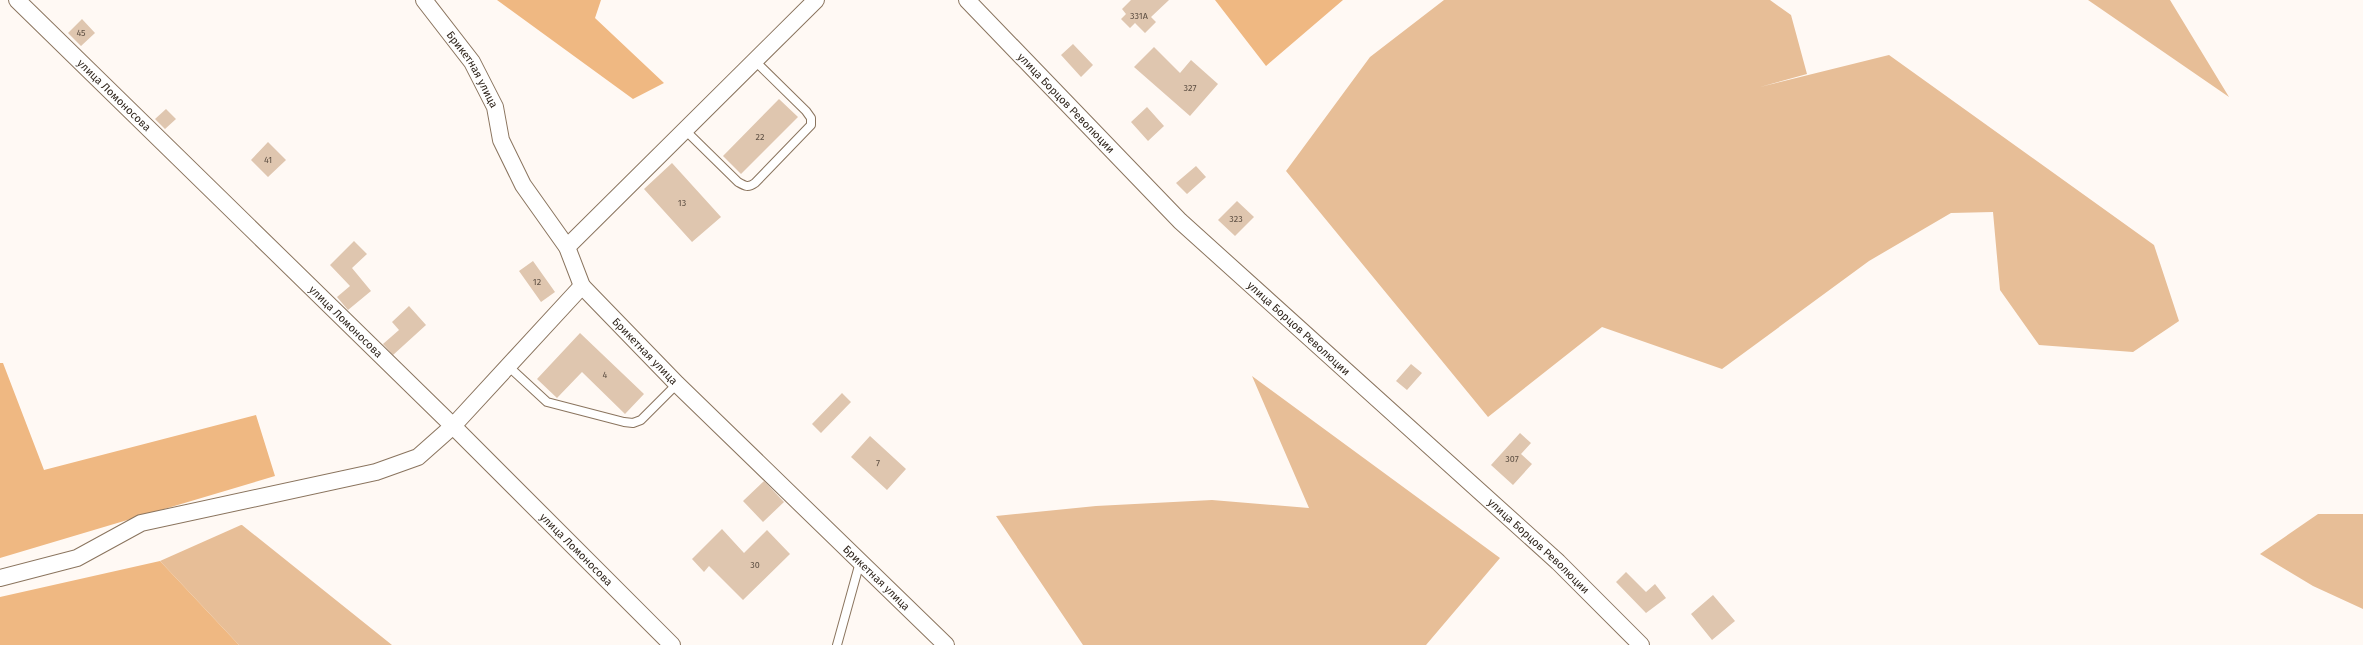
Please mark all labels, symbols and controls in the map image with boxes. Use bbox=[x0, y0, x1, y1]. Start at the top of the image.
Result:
house number: 331А bbox=[1130, 11, 1149, 21]
house number: 45 bbox=[76, 28, 86, 38]
street label: Брикетная улица bbox=[444, 29, 500, 110]
street label: улица Борцов Революции bbox=[1015, 51, 1117, 156]
street label: улица Ломоносова bbox=[74, 57, 153, 134]
house number: 327 bbox=[1184, 83, 1196, 93]
house number: 22 bbox=[756, 132, 764, 142]
house number: 41 bbox=[264, 155, 272, 165]
house number: 13 bbox=[678, 198, 686, 208]
house number: 323 bbox=[1229, 214, 1243, 224]
house number: 12 bbox=[533, 277, 541, 287]
street label: улица Борцов Революции bbox=[1244, 279, 1353, 378]
street label: улица Ломоносова bbox=[306, 283, 385, 361]
street label: Брикетная улица bbox=[609, 315, 680, 388]
house number: 4 bbox=[603, 370, 608, 380]
house number: 307 bbox=[1505, 454, 1519, 464]
house number: 7 bbox=[876, 458, 880, 468]
street label: улица Борцов Революции bbox=[1485, 496, 1592, 597]
street label: улица Ломоносова bbox=[537, 511, 615, 589]
street label: Брикетная улица bbox=[840, 543, 912, 613]
house number: 30 bbox=[750, 560, 760, 570]

